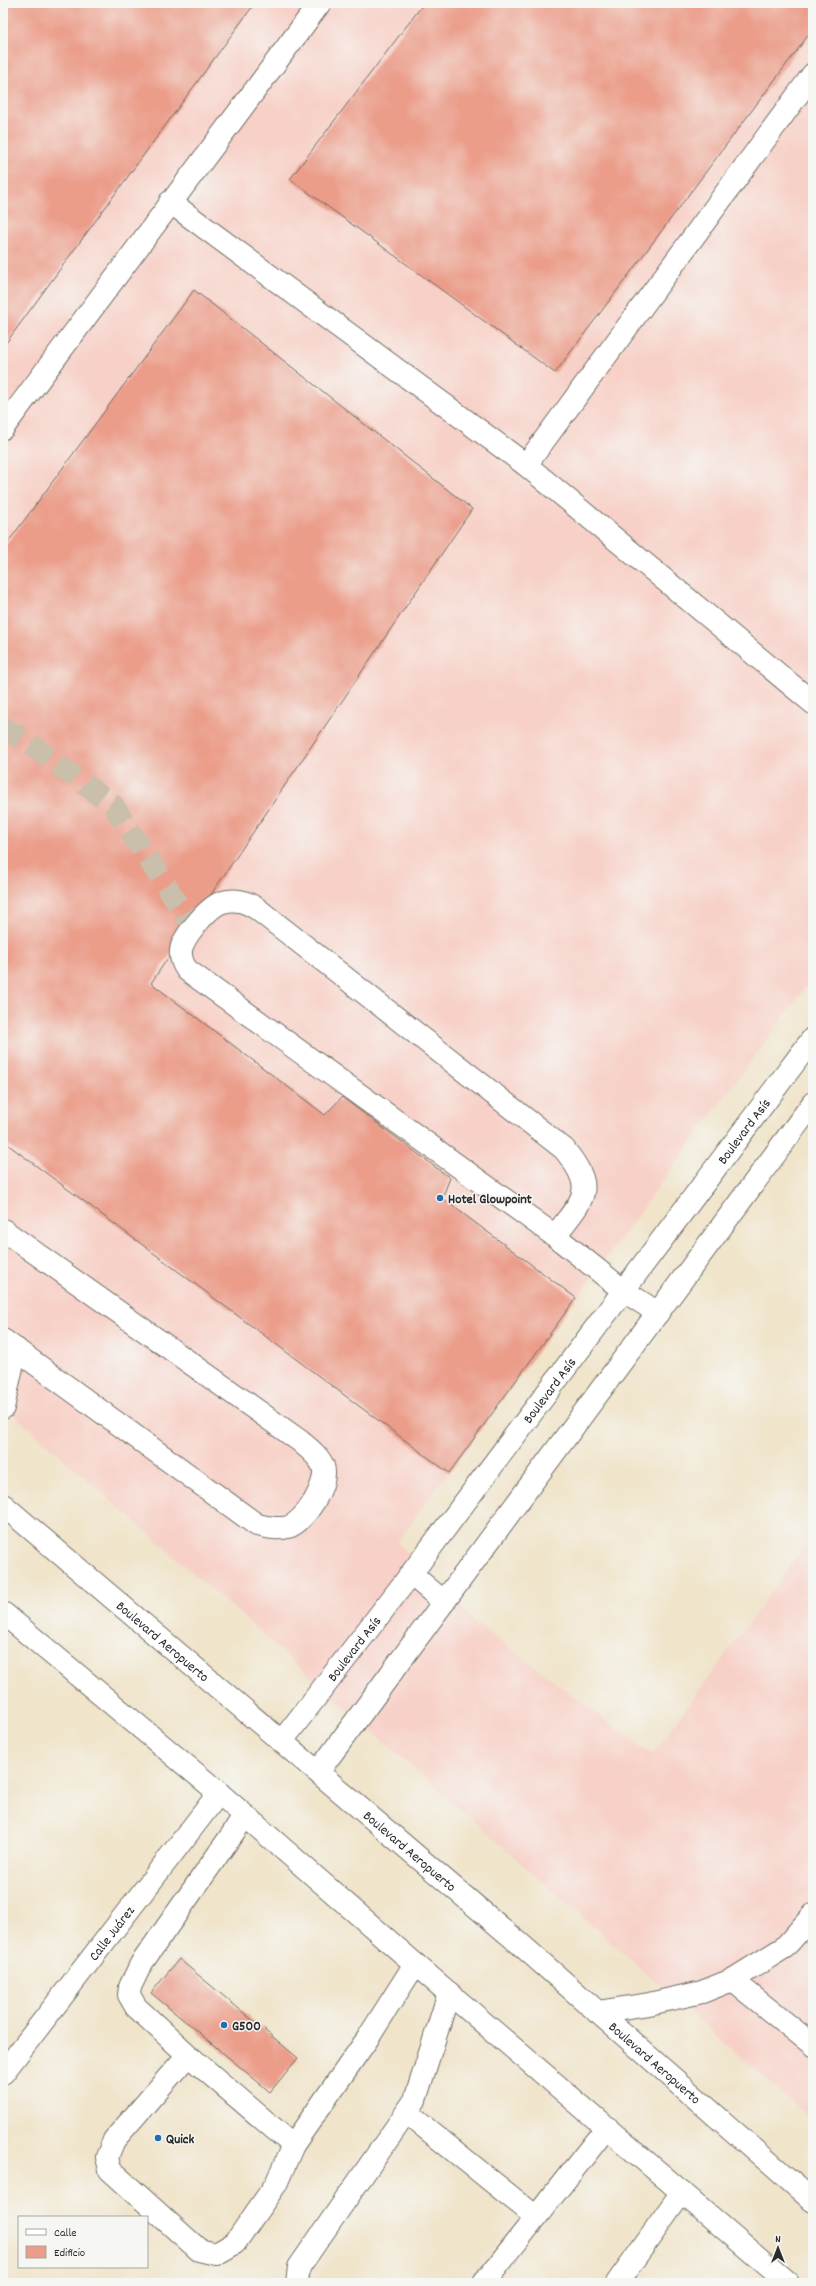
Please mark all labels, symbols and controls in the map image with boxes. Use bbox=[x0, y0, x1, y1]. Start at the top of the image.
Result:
street label: Boulevard Asís bbox=[714, 1095, 776, 1169]
place label: Hotel Glowpoint bbox=[448, 1190, 533, 1210]
marker: Hotel Glowpoint bbox=[435, 1193, 445, 1203]
street label: Boulevard Asís bbox=[519, 1354, 582, 1428]
street label: Boulevard Aeropuerto bbox=[111, 1597, 213, 1688]
street label: Boulevard Asís bbox=[323, 1613, 387, 1687]
street label: Boulevard Aeropuerto bbox=[358, 1807, 460, 1897]
street label: Calle Juárez bbox=[85, 1902, 141, 1966]
place label: G500 bbox=[232, 2017, 261, 2037]
street label: Boulevard Aeropuerto bbox=[604, 2018, 704, 2110]
marker: G500 bbox=[219, 2020, 229, 2030]
place label: Quick bbox=[166, 2130, 194, 2150]
marker: Quick bbox=[153, 2133, 163, 2143]
legend bbox=[18, 2216, 148, 2268]
text: Calle bbox=[54, 2225, 77, 2242]
north arrow bbox=[758, 2228, 798, 2268]
text: N bbox=[775, 2232, 781, 2248]
text: Edificio bbox=[54, 2245, 85, 2262]

